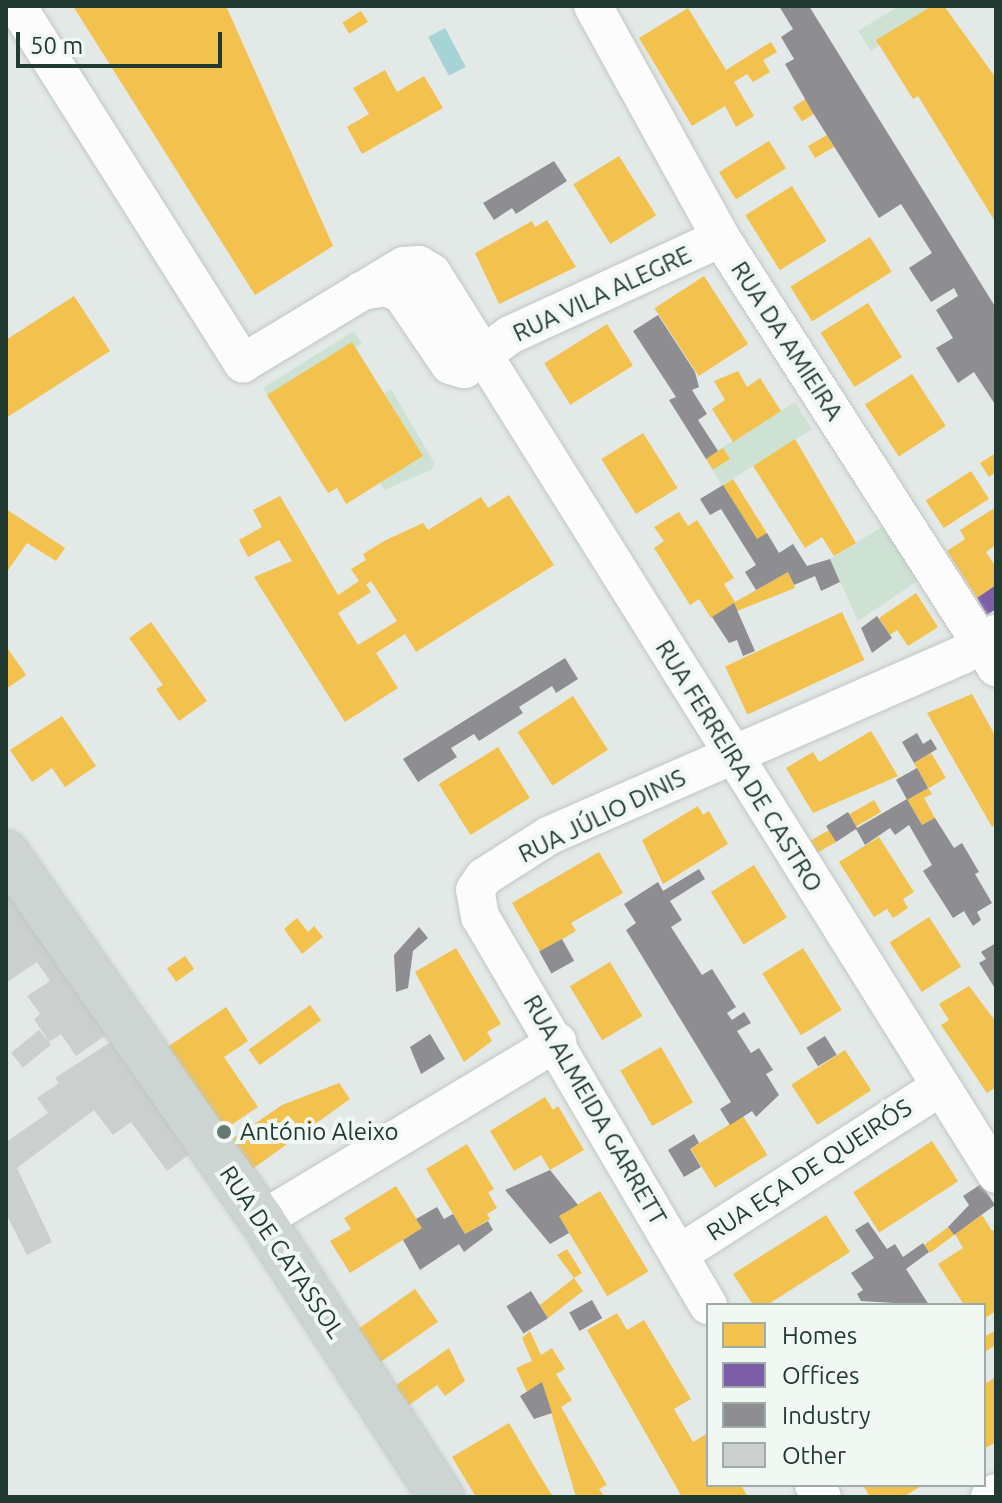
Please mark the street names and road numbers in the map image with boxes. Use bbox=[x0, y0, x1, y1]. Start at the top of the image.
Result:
street label: RUA VILA ALEGRE bbox=[508, 240, 696, 348]
street label: RUA DA AMIEIRA bbox=[725, 256, 849, 426]
street label: RUA FERREIRA DE CASTRO bbox=[650, 635, 828, 897]
street label: RUA JÚLIO DINIS bbox=[514, 763, 690, 869]
street label: RUA ALMEIDA GARRETT bbox=[517, 990, 673, 1230]
street label: RUA EÇA DE QUEIRÓS bbox=[701, 1093, 917, 1247]
street label: RUA DE CATASSOL bbox=[214, 1160, 350, 1344]

